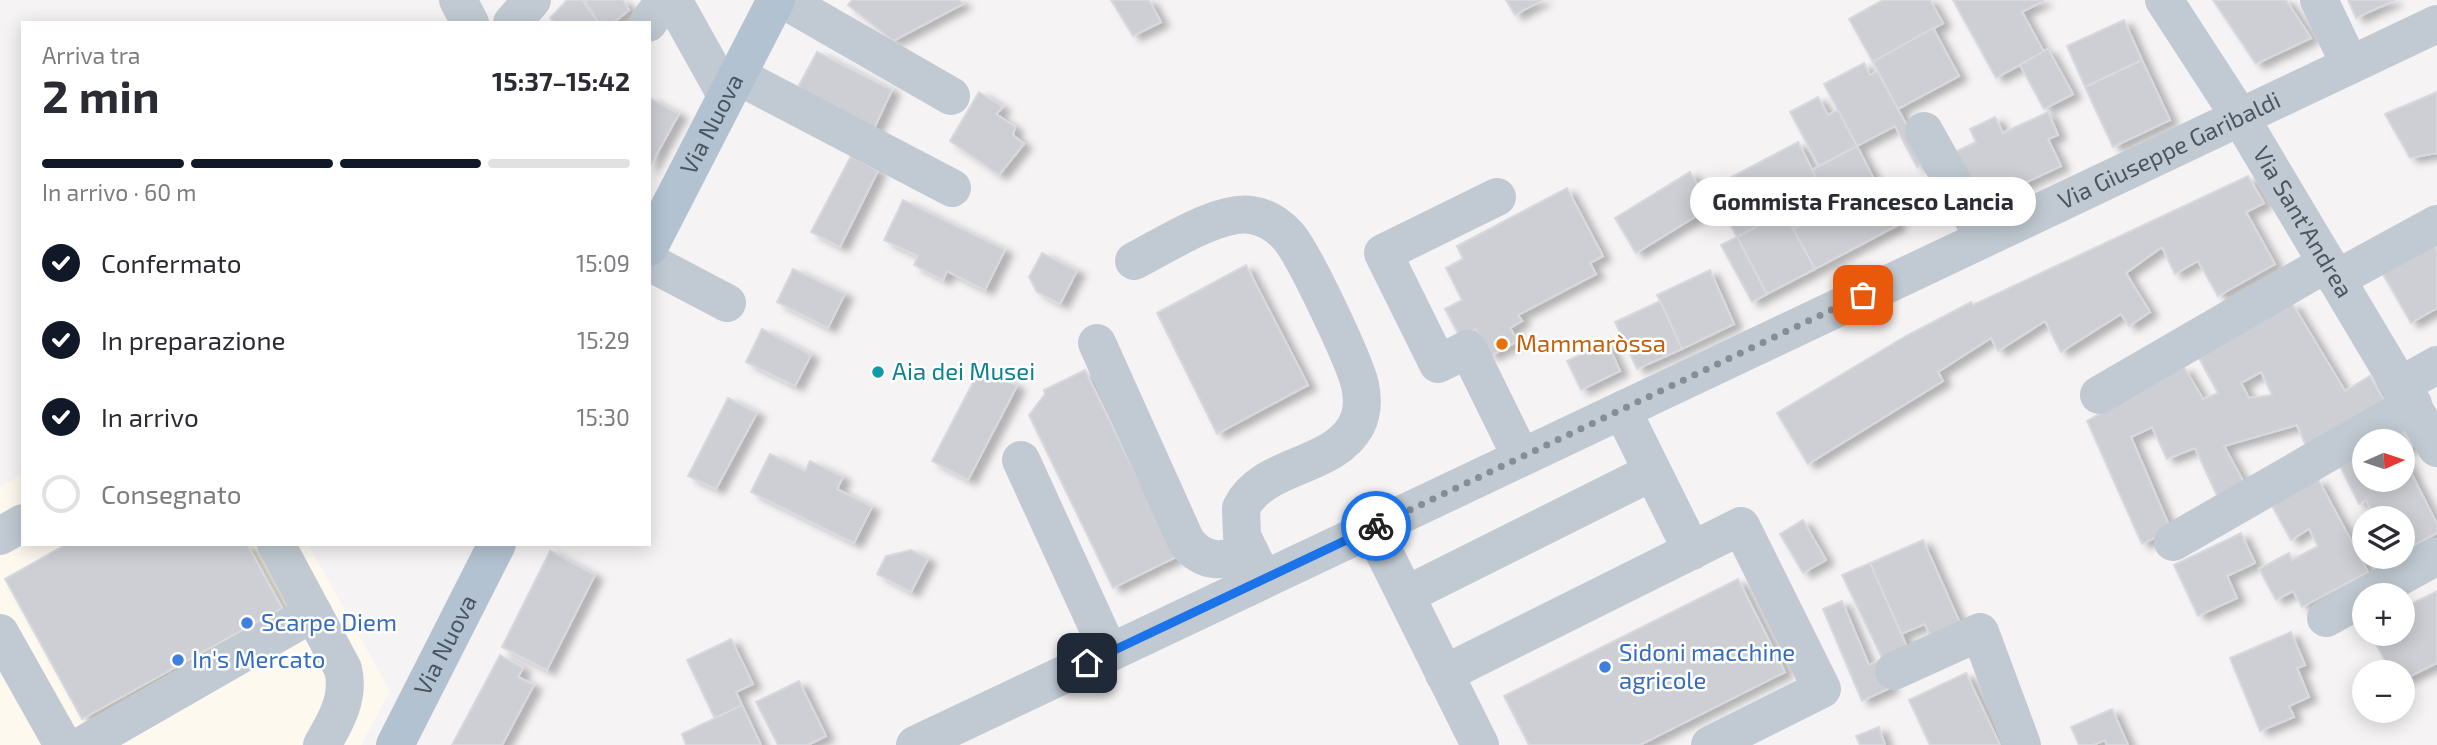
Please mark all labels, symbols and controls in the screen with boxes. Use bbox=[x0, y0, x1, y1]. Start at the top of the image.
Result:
text: Arriva tra bbox=[42, 41, 141, 69]
text: 15:37–15:42 bbox=[492, 65, 630, 96]
text: 2 min bbox=[42, 67, 160, 122]
street label: Via Nuova bbox=[673, 68, 749, 179]
street label: Via Giuseppe Garibaldi bbox=[2053, 84, 2285, 214]
street label: Via Sant'Andrea bbox=[2248, 141, 2360, 302]
callout: Gommista Francesco Lancia bbox=[1690, 176, 2036, 225]
text: In arrivo · 60 m bbox=[42, 178, 196, 206]
text: Gommista Francesco Lancia bbox=[1712, 187, 2014, 215]
icon: check bbox=[42, 244, 80, 282]
text: Confermato bbox=[101, 247, 241, 278]
text: 15:09 bbox=[576, 249, 630, 277]
pin bbox=[1833, 265, 1893, 325]
icon: bag bbox=[1844, 276, 1882, 314]
icon: check bbox=[42, 321, 80, 359]
text: In preparazione bbox=[101, 324, 285, 355]
text: 15:29 bbox=[577, 326, 630, 354]
place label: Mammaròssa bbox=[1516, 328, 1666, 357]
marker: Mammaròssa bbox=[1494, 336, 1510, 352]
place label: Aia dei Musei bbox=[892, 356, 1035, 385]
marker: Aia dei Musei bbox=[870, 364, 886, 380]
icon: check bbox=[42, 398, 80, 436]
text: In arrivo bbox=[101, 401, 199, 432]
text: 15:30 bbox=[576, 403, 630, 431]
north arrow bbox=[2352, 429, 2415, 492]
map controls bbox=[2352, 429, 2415, 723]
text: Consegnato bbox=[101, 478, 241, 509]
courier bbox=[1341, 491, 1411, 561]
button: layers bbox=[2352, 506, 2415, 569]
icon: bike bbox=[1357, 507, 1395, 545]
button: + bbox=[2352, 583, 2415, 646]
street label: Via Nuova bbox=[407, 589, 482, 700]
place label: Scarpe Diem bbox=[261, 607, 397, 636]
marker: Scarpe Diem bbox=[239, 615, 255, 631]
pin bbox=[1057, 633, 1117, 693]
place label: Sidoni macchine agricole bbox=[1619, 637, 1795, 694]
place label: In's Mercato bbox=[192, 644, 326, 673]
icon: home bbox=[1068, 644, 1106, 682]
marker: In's Mercato bbox=[170, 652, 186, 668]
marker: Sidoni macchine agricole bbox=[1597, 659, 1613, 675]
button: − bbox=[2352, 660, 2415, 723]

